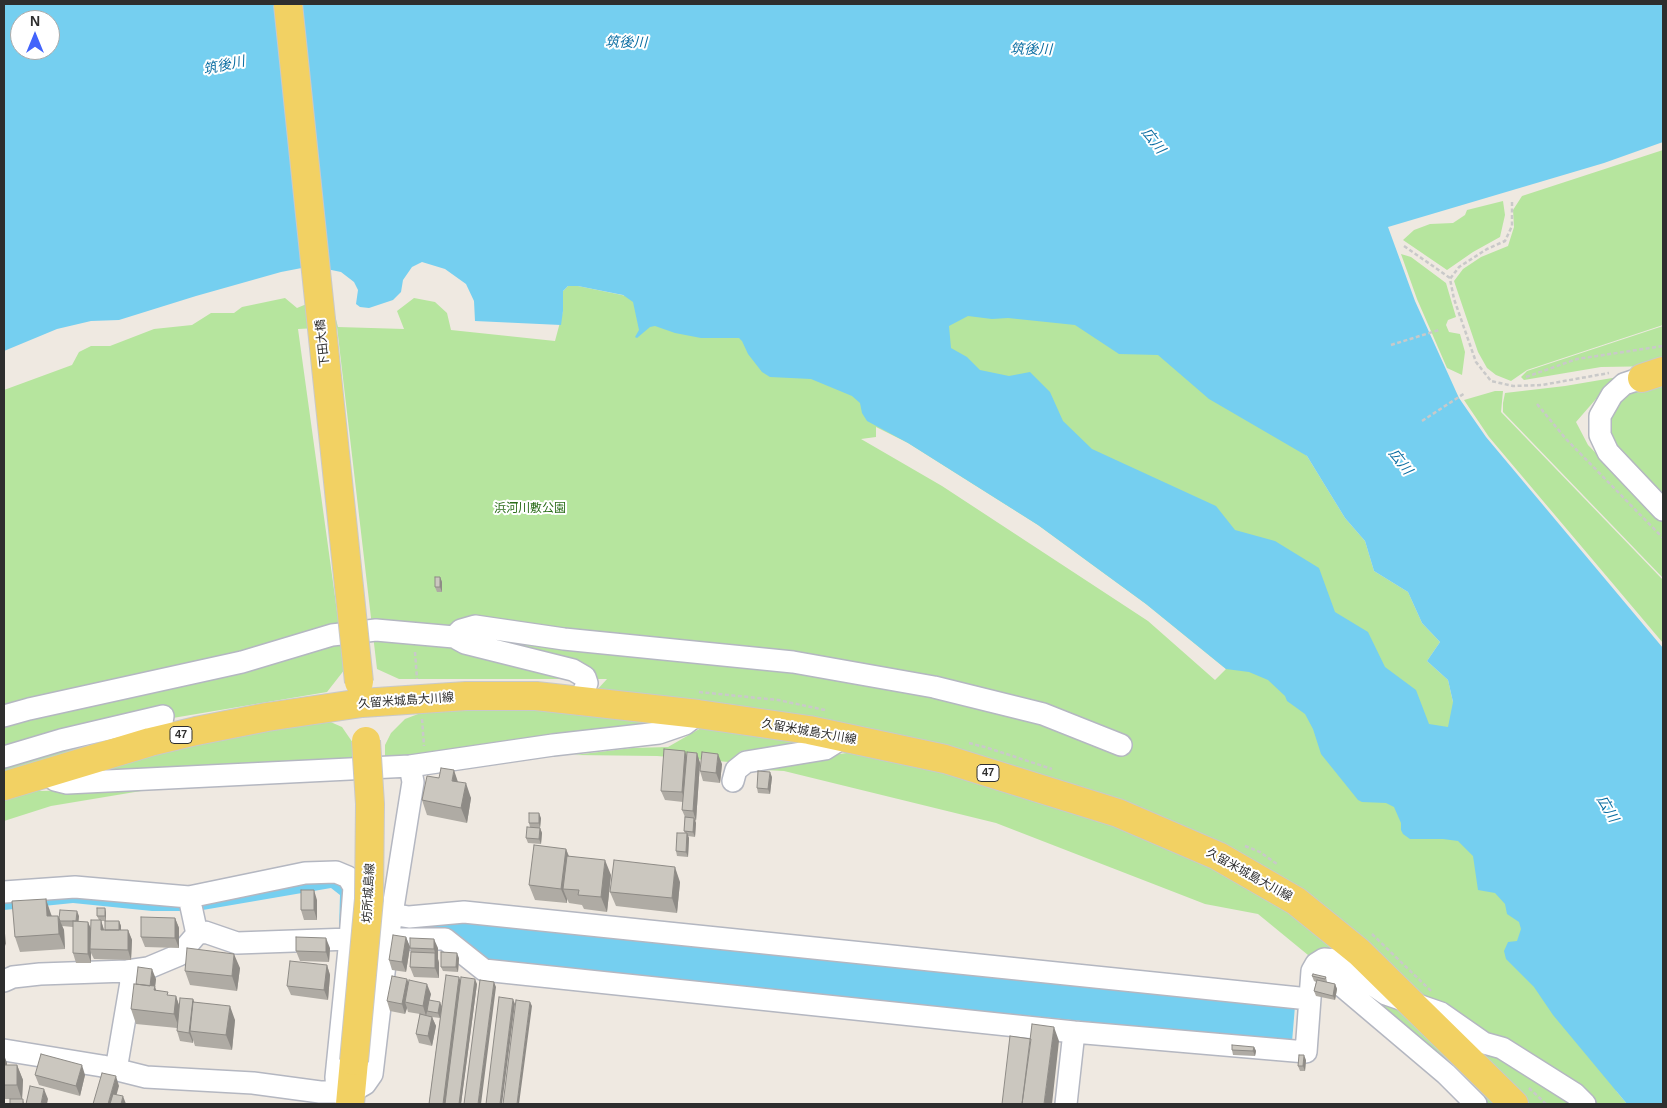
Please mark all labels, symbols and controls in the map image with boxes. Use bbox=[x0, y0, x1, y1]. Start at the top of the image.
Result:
north arrow bbox=[10, 10, 60, 60]
text: N bbox=[30, 13, 40, 29]
water label: 筑後川 bbox=[605, 34, 647, 52]
water label: 筑後川 bbox=[1010, 41, 1052, 59]
water label: 筑後川 bbox=[202, 53, 246, 79]
water label: 広川 bbox=[1138, 125, 1168, 157]
street label: 下田大橋 bbox=[313, 318, 333, 368]
water label: 広川 bbox=[1385, 446, 1415, 478]
park label: 浜河川敷公園 bbox=[494, 502, 566, 516]
street label: 久留米城島大川線 bbox=[358, 690, 454, 712]
street label: 久留米城島大川線 bbox=[760, 717, 858, 747]
road number: 47 bbox=[170, 726, 192, 744]
road number: 47 bbox=[977, 764, 999, 781]
water label: 広川 bbox=[1593, 793, 1621, 825]
street label: 久留米城島大川線 bbox=[1204, 845, 1294, 905]
street label: 坊所城島線 bbox=[360, 863, 378, 923]

